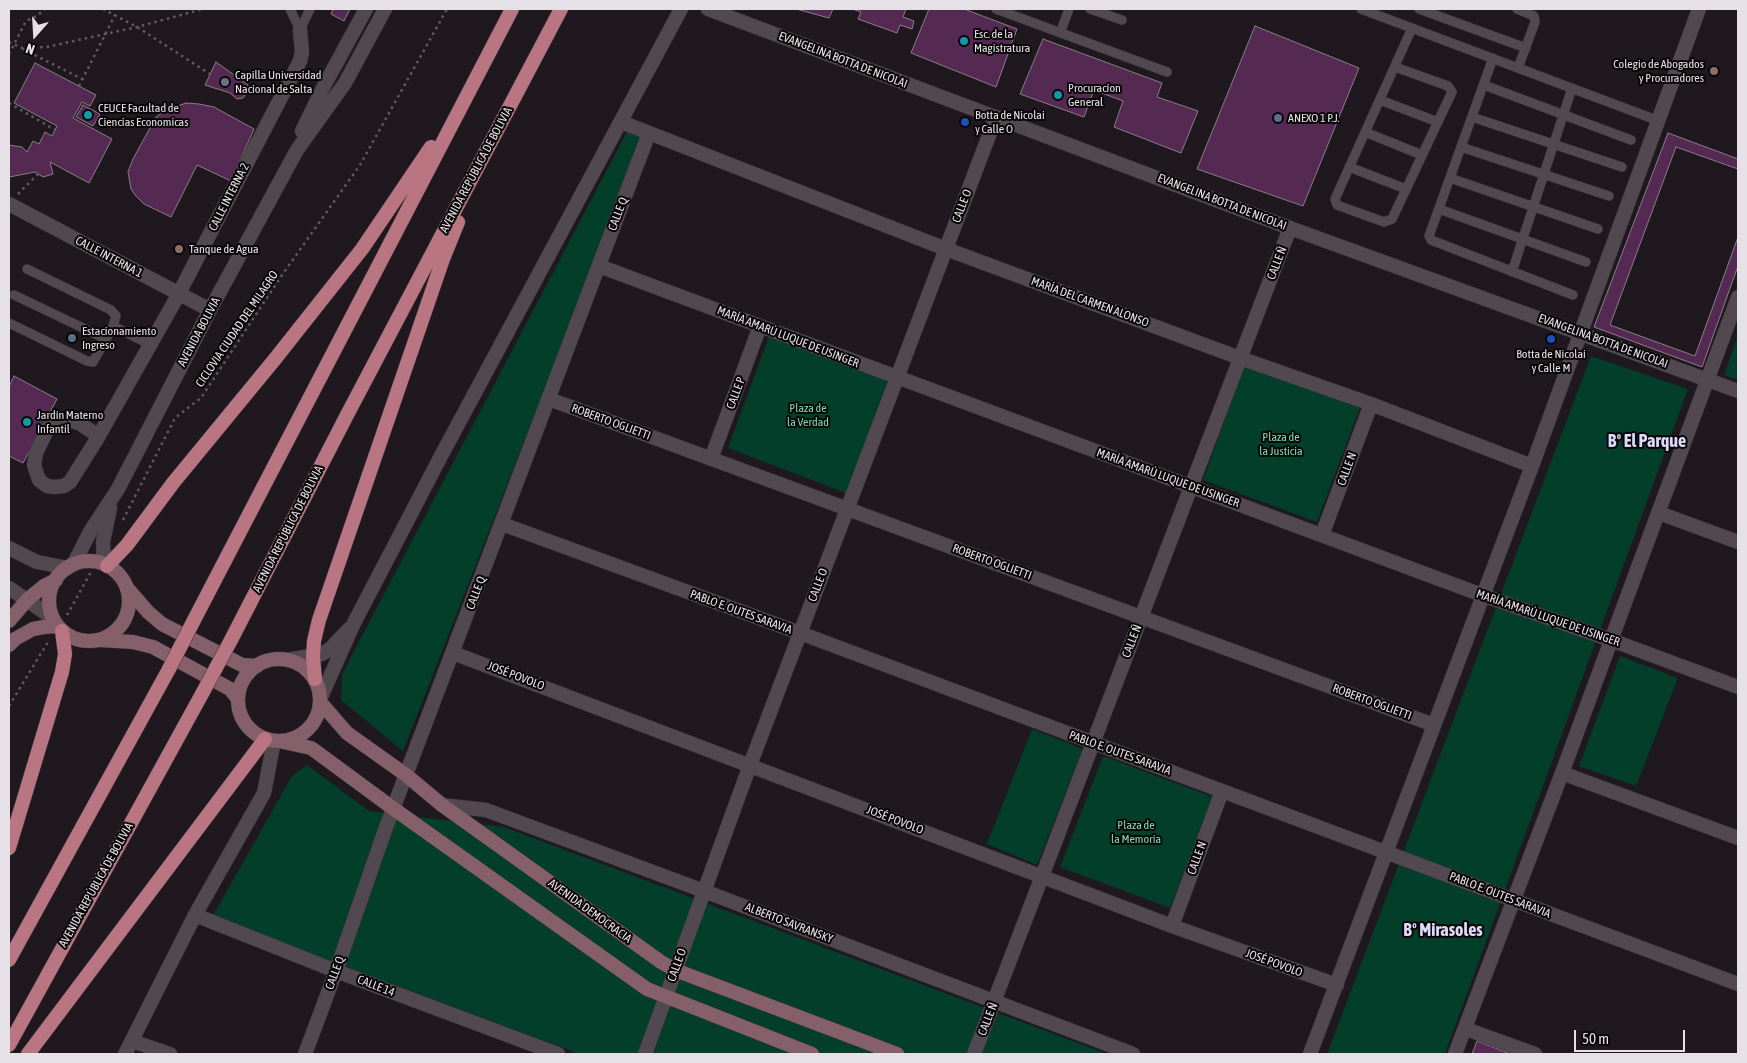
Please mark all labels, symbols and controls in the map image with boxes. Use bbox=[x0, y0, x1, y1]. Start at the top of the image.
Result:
north arrow bbox=[10, 10, 60, 60]
place label: Esc. de la Magistratura bbox=[974, 27, 1030, 55]
street label: EVANGELINA BOTTA DE NICOLAI bbox=[777, 29, 909, 91]
marker: Esc. de la Magistratura bbox=[958, 35, 970, 47]
text: N bbox=[24, 40, 37, 58]
place label: Colegio de Abogados y Procuradores bbox=[1613, 57, 1704, 85]
marker: Colegio de Abogados y Procuradores bbox=[1708, 65, 1720, 77]
place label: Capilla Universidad Nacional de Salta bbox=[235, 68, 321, 96]
marker: Capilla Universidad Nacional de Salta bbox=[219, 76, 231, 88]
place label: Procuracíon General bbox=[1068, 81, 1121, 109]
marker: Procuracíon General bbox=[1052, 89, 1064, 101]
place label: CEUCE Facultad de Ciencias Economicas bbox=[98, 101, 188, 129]
street label: AVENIDA REPÚBLICA DE BOLIVIA bbox=[437, 105, 515, 235]
place label: Botta de Nicolai y Calle O bbox=[975, 108, 1045, 136]
marker: CEUCE Facultad de Ciencias Economicas bbox=[82, 109, 94, 121]
place label: ANEXO 1 P.J. bbox=[1288, 111, 1340, 125]
marker: ANEXO 1 P.J. bbox=[1272, 112, 1284, 124]
marker: Botta de Nicolai y Calle O bbox=[959, 116, 971, 128]
street label: CALLE INTERNA 2 bbox=[206, 161, 252, 233]
street label: EVANGELINA BOTTA DE NICOLAI bbox=[1156, 171, 1288, 233]
street label: CALLE O bbox=[949, 187, 975, 225]
street label: CALLE Q bbox=[605, 195, 631, 233]
street label: CALLE INTERNA 1 bbox=[73, 233, 145, 281]
place label: Tanque de Agua bbox=[189, 242, 259, 256]
marker: Tanque de Agua bbox=[173, 243, 185, 255]
street label: CALLE Ñ bbox=[1264, 244, 1290, 282]
street label: CICLOVIA CIUDAD DEL MILAGRO bbox=[193, 268, 281, 390]
street label: MARÍA DEL CARMEN ALONSO bbox=[1029, 274, 1151, 330]
street label: AVENIDA BOLIVIA bbox=[175, 295, 223, 369]
street label: MARÍA AMARÚ LUQUE DE USINGER bbox=[715, 303, 861, 371]
street label: EVANGELINA BOTTA DE NICOLAI bbox=[1536, 311, 1670, 371]
place label: Estacionamiento Ingreso bbox=[82, 324, 156, 352]
marker: Estacionamiento Ingreso bbox=[66, 332, 78, 344]
marker: Botta de Nicolai y Calle M bbox=[1545, 333, 1557, 345]
place label: Botta de Nicolai y Calle M bbox=[1516, 347, 1586, 375]
street label: CALLE P bbox=[724, 375, 748, 411]
street label: ROBERTO OGLIETTI bbox=[569, 401, 653, 443]
park label: Plaza de la Verdad bbox=[787, 401, 829, 429]
place label: Jardín Materno Infantil bbox=[37, 408, 103, 436]
marker: Jardín Materno Infantil bbox=[21, 416, 33, 428]
park label: Plaza de la Justicia bbox=[1259, 430, 1303, 458]
district label: Bº El Parque bbox=[1608, 430, 1686, 452]
street label: MARÍA AMARÚ LUQUE DE USINGER bbox=[1095, 445, 1241, 511]
street label: CALLE N bbox=[1334, 450, 1360, 488]
street label: AVENIDA REPÚBLICA DE BOLIVIA bbox=[250, 463, 326, 595]
street label: ROBERTO OGLIETTI bbox=[950, 541, 1034, 583]
street label: CALLE O bbox=[805, 566, 831, 604]
street label: CALLE Q bbox=[463, 574, 489, 612]
street label: PABLO E. OUTES SARAVIA bbox=[688, 587, 794, 637]
street label: MARÍA AMARÚ LUQUE DE USINGER bbox=[1474, 587, 1622, 649]
street label: CALLE Ñ bbox=[1119, 622, 1145, 660]
street label: JOSÉ POVOLO bbox=[486, 659, 546, 693]
street label: ROBERTO OGLIETTI bbox=[1330, 681, 1414, 723]
street label: PABLO E. OUTES SARAVIA bbox=[1067, 728, 1173, 778]
street label: JOSÉ POVOLO bbox=[865, 803, 925, 837]
park label: Plaza de la Memoria bbox=[1111, 818, 1161, 846]
street label: AVENIDA REPÚBLICA DE BOLIVIA bbox=[56, 820, 136, 950]
street label: CALLE N bbox=[1184, 839, 1210, 877]
street label: PABLO E. OUTES SARAVIA bbox=[1447, 869, 1553, 921]
street label: AVENIDA DEMOCRACIA bbox=[546, 876, 634, 946]
street label: ALBERTO SAVRANSKY bbox=[743, 900, 835, 946]
district label: Bº Mirasoles bbox=[1403, 919, 1483, 941]
street label: CALLE O bbox=[664, 946, 690, 984]
street label: JOSÉ POVOLO bbox=[1244, 946, 1304, 980]
street label: CALLE Q bbox=[322, 954, 348, 992]
street label: CALLE 14 bbox=[355, 972, 397, 1000]
street label: CALLE Ñ bbox=[975, 1000, 1001, 1038]
scale bar bbox=[1577, 1020, 1688, 1052]
text: 50 m bbox=[1582, 1030, 1609, 1047]

